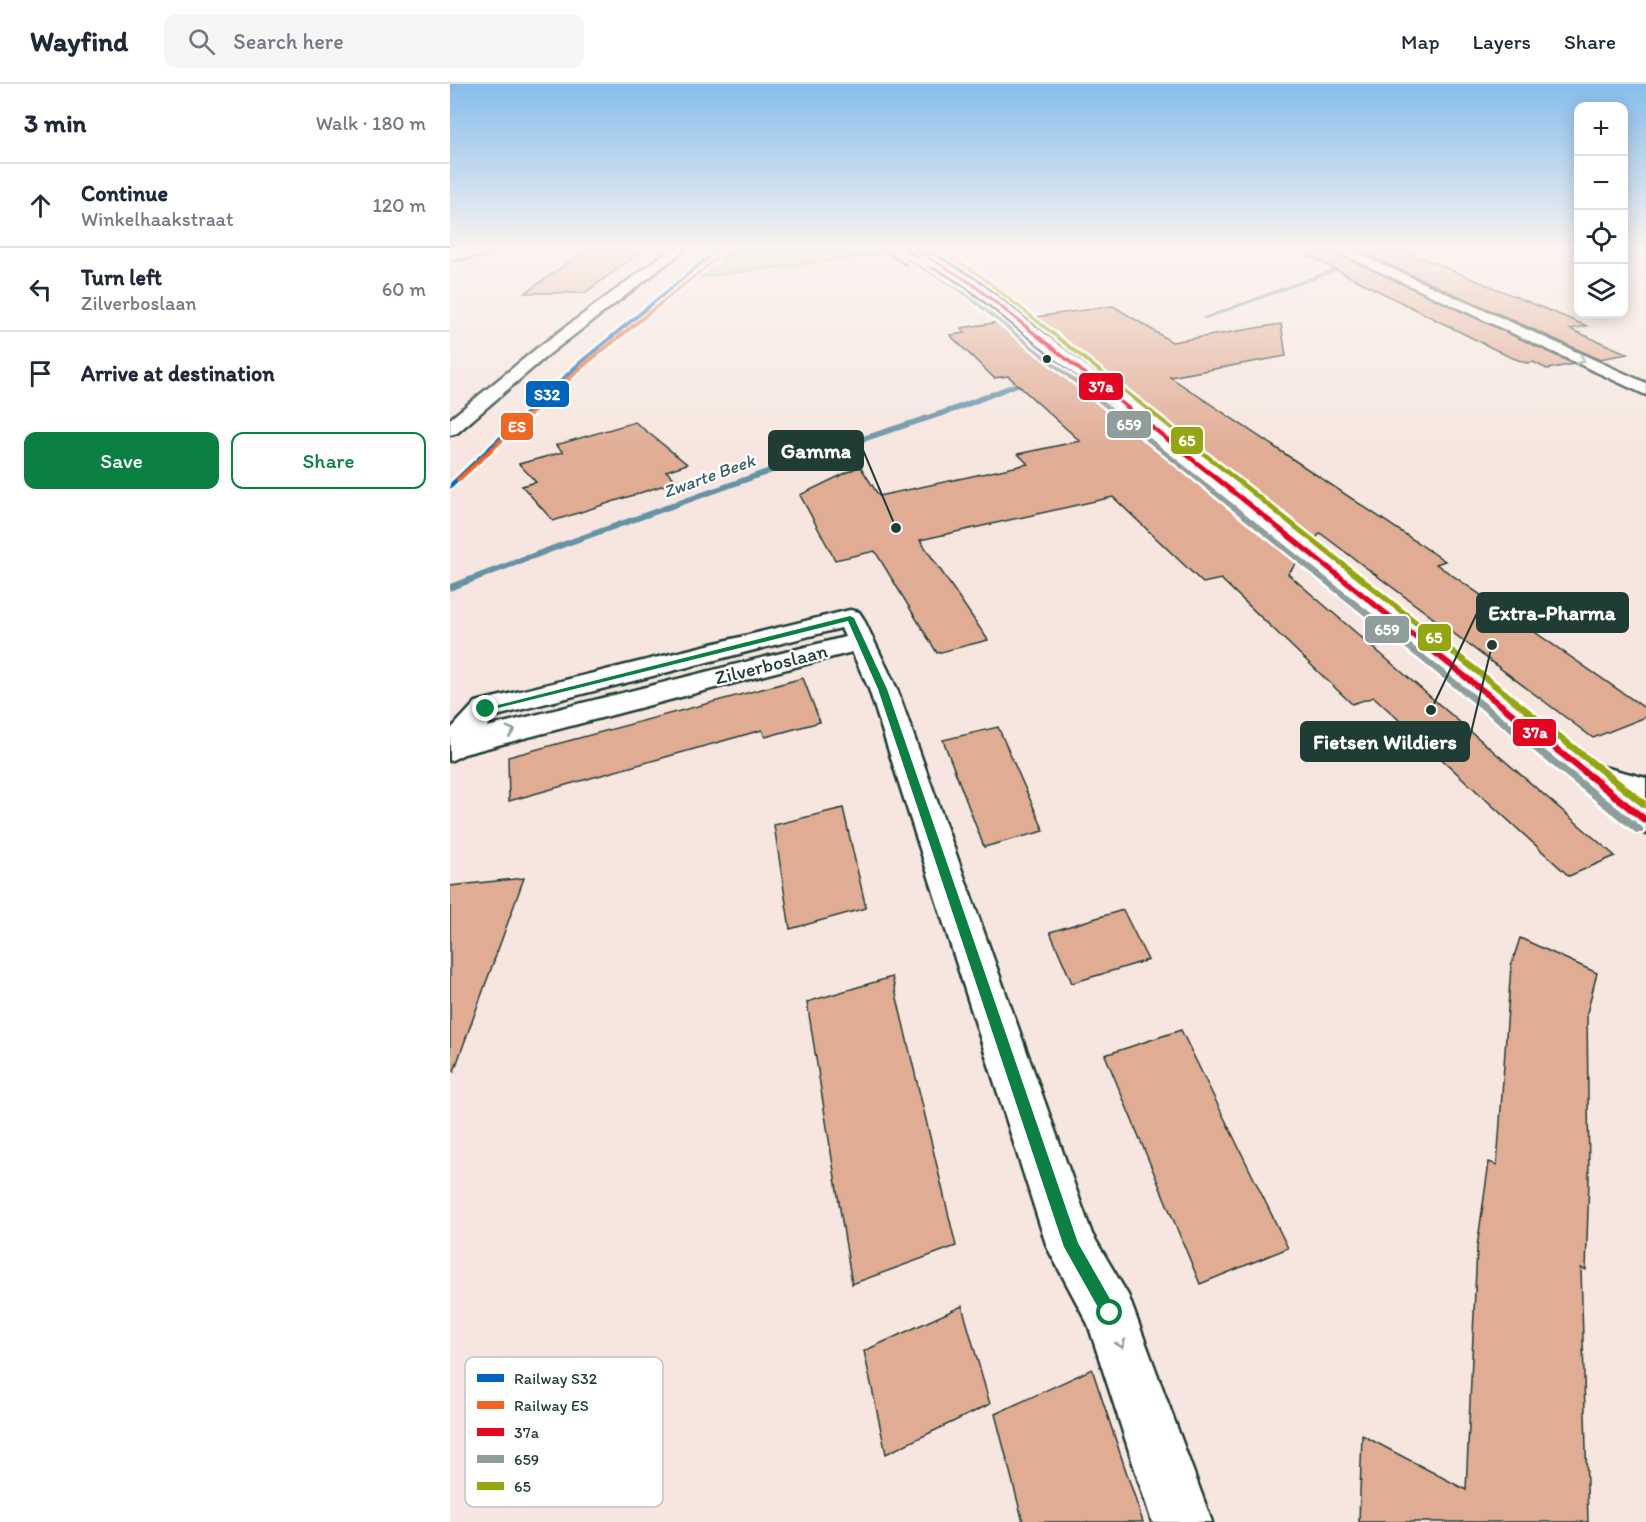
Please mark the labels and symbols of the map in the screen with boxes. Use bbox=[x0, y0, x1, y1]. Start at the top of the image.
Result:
unlabelled marker bbox=[1041, 353, 1053, 365]
one-way arrow bbox=[1575, 353, 1586, 365]
line badge: 37a bbox=[1078, 372, 1124, 401]
text: 37a bbox=[1089, 377, 1114, 396]
line badge: S32 bbox=[525, 380, 570, 408]
text: S32 bbox=[534, 385, 561, 404]
line badge: 659 bbox=[1106, 410, 1152, 439]
line badge: ES bbox=[500, 412, 534, 441]
text: 659 bbox=[1116, 415, 1142, 434]
text: ES bbox=[508, 417, 526, 436]
line badge: 65 bbox=[1170, 426, 1204, 455]
callout: Gamma bbox=[769, 431, 863, 470]
text: 65 bbox=[1179, 431, 1196, 450]
text: Gamma bbox=[781, 438, 852, 463]
water label: Zwarte Beek bbox=[660, 449, 759, 503]
callout: Extra-Pharma bbox=[1477, 593, 1628, 632]
text: Extra-Pharma bbox=[1488, 600, 1617, 625]
line badge: 659 bbox=[1364, 615, 1410, 644]
text: 659 bbox=[1374, 620, 1400, 639]
line badge: 65 bbox=[1417, 623, 1452, 652]
text: 65 bbox=[1426, 628, 1443, 647]
street label: Zilverboslaan bbox=[712, 638, 830, 690]
route end bbox=[472, 695, 498, 721]
line badge: 37a bbox=[1512, 718, 1557, 747]
callout: Fietsen Wildiers bbox=[1301, 722, 1469, 761]
text: 37a bbox=[1523, 723, 1548, 742]
one-way arrow bbox=[505, 726, 516, 738]
text: Fietsen Wildiers bbox=[1313, 729, 1457, 754]
route start bbox=[1096, 1299, 1122, 1325]
one-way arrow bbox=[1113, 1339, 1126, 1349]
legend bbox=[465, 1357, 663, 1507]
text: Railway S32 bbox=[514, 1369, 598, 1388]
text: Railway ES bbox=[514, 1396, 589, 1415]
text: 37a bbox=[514, 1423, 540, 1442]
text: 659 bbox=[514, 1450, 539, 1469]
text: 65 bbox=[514, 1477, 531, 1496]

